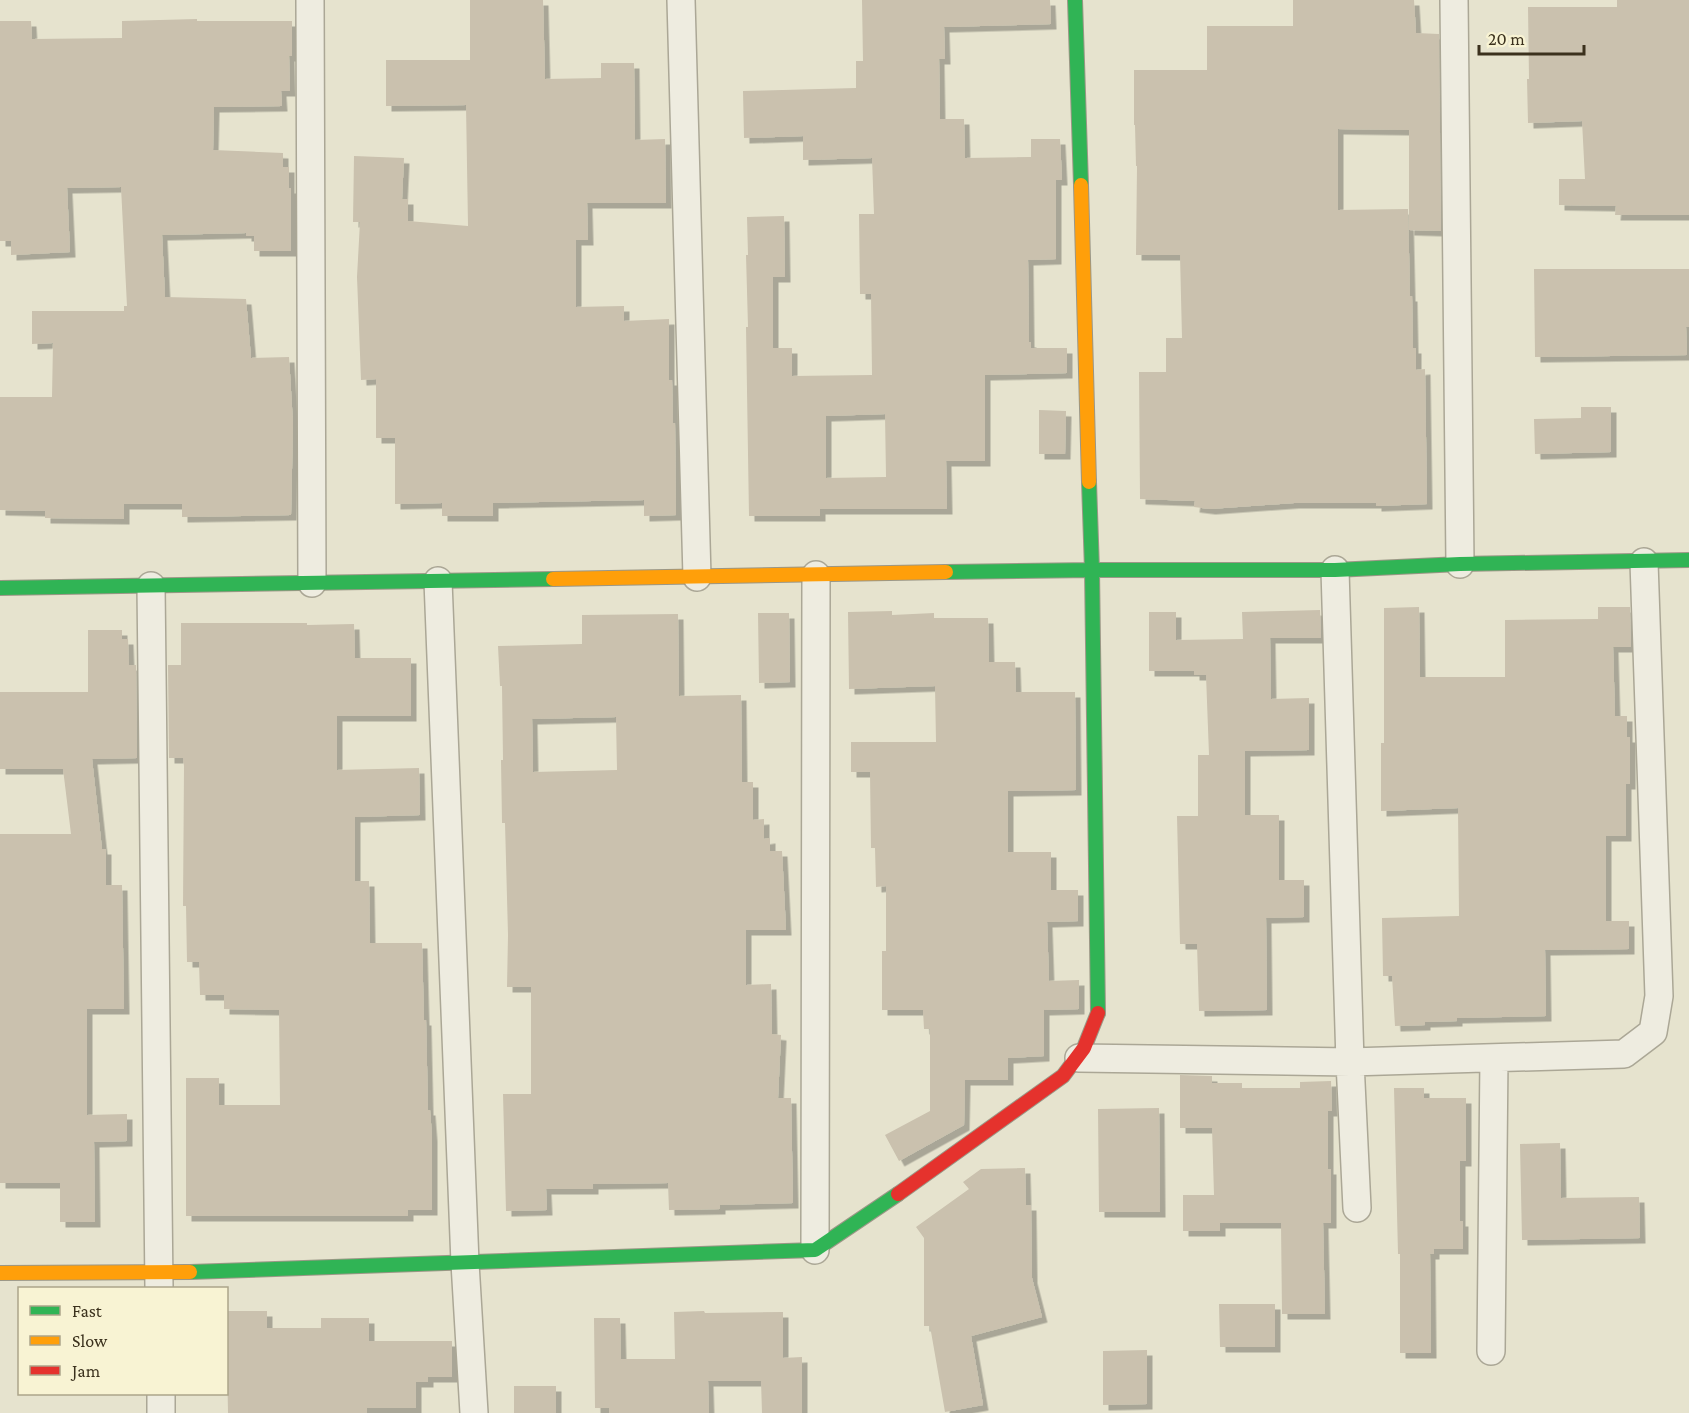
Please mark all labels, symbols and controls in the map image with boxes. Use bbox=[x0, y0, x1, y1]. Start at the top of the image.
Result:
scale bar bbox=[1479, 18, 1584, 56]
text: 20 m bbox=[1488, 29, 1525, 49]
legend bbox=[18, 1287, 228, 1395]
text: Fast bbox=[72, 1301, 103, 1321]
text: Slow bbox=[72, 1331, 108, 1351]
text: Jam bbox=[70, 1361, 101, 1381]

